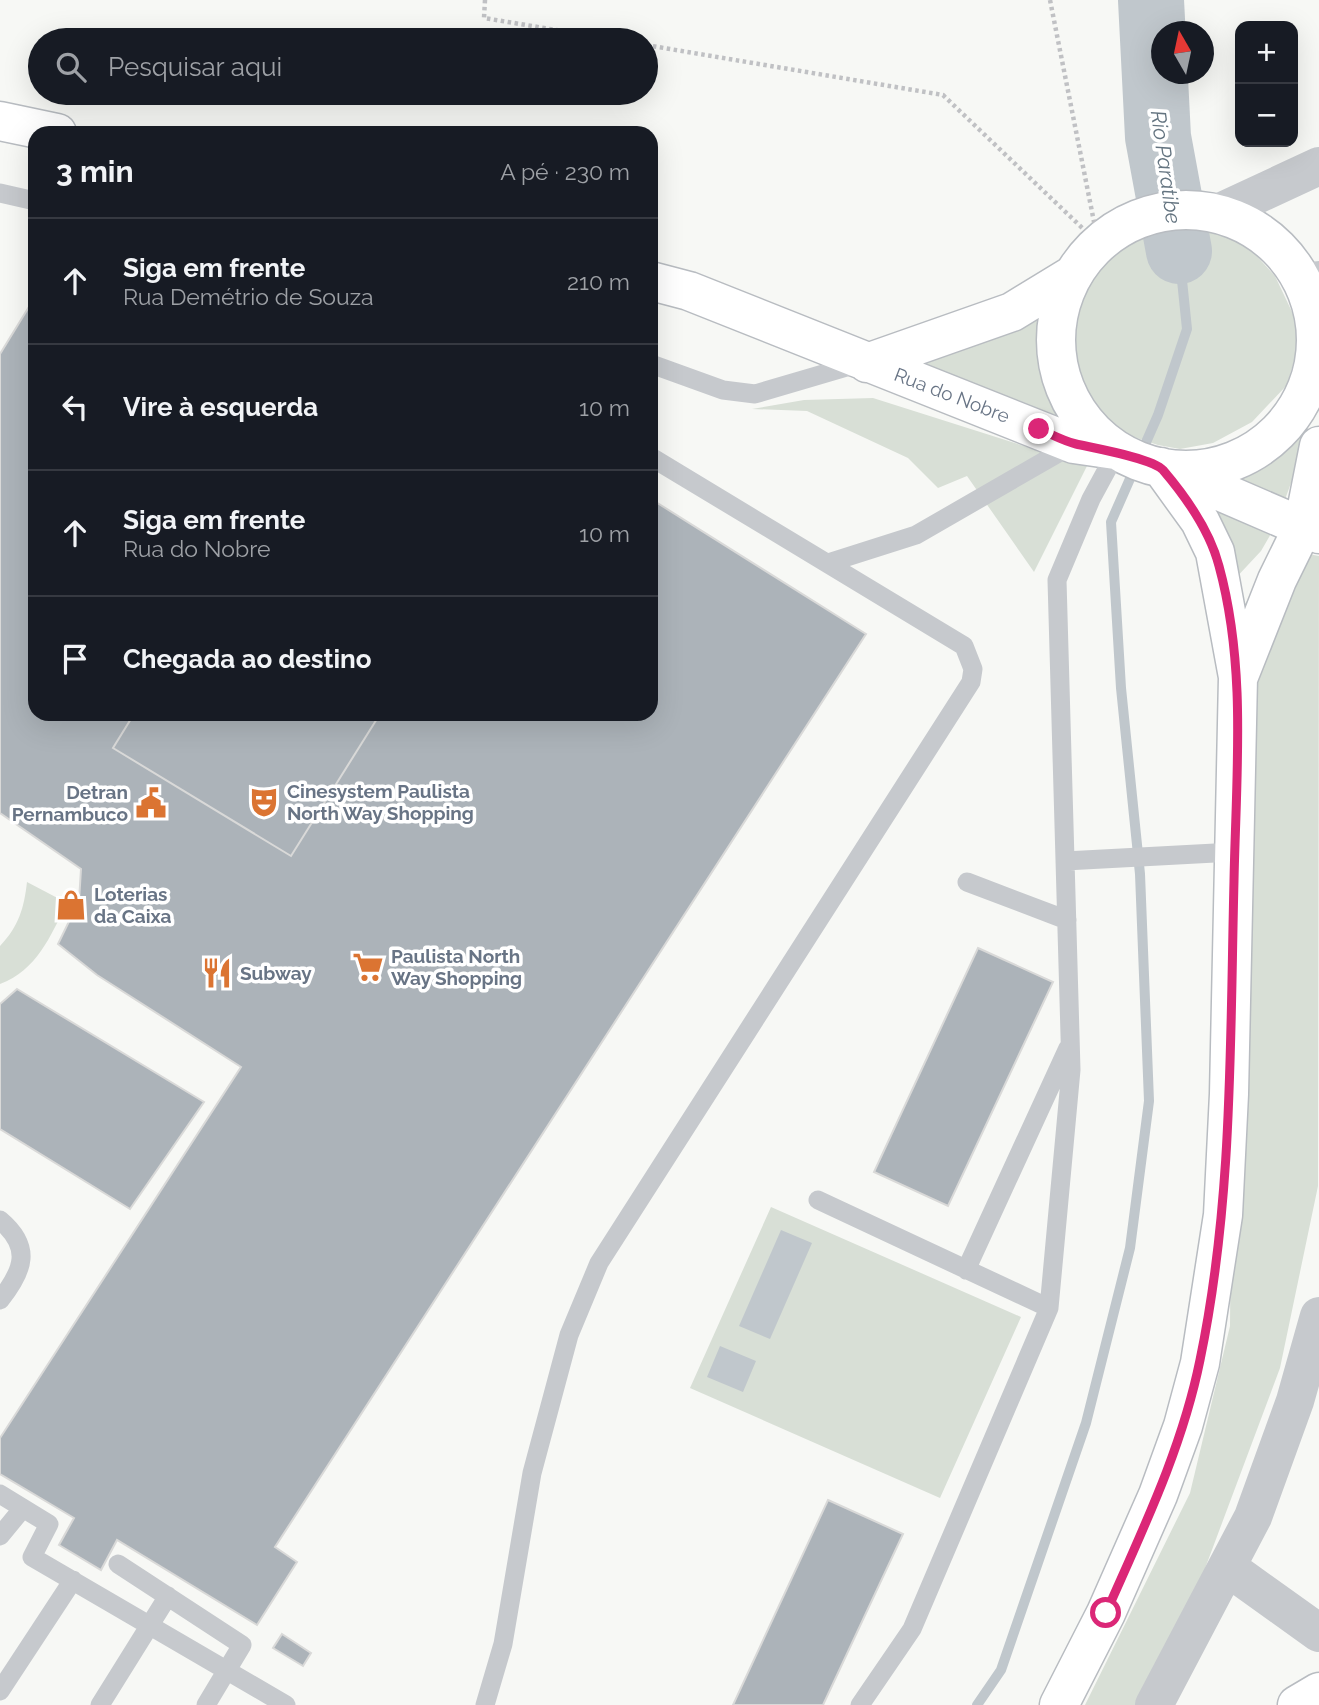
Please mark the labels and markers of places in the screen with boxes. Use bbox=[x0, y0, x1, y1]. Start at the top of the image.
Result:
place label: Cinesystem Paulista North Way Shopping bbox=[287, 780, 474, 824]
place label: Detran Pernambuco bbox=[12, 781, 128, 825]
theatre icon: Cinesystem Paulista North Way Shopping bbox=[247, 785, 281, 819]
public building icon: Detran Pernambuco bbox=[134, 786, 168, 820]
place label: Loterias da Caixa bbox=[94, 883, 171, 927]
shop icon: Loterias da Caixa bbox=[54, 888, 88, 922]
place label: Paulista North Way Shopping bbox=[391, 945, 522, 989]
supermarket icon: Paulista North Way Shopping bbox=[351, 950, 385, 984]
restaurant icon: Subway bbox=[200, 956, 234, 990]
place label: Subway bbox=[240, 962, 312, 984]

